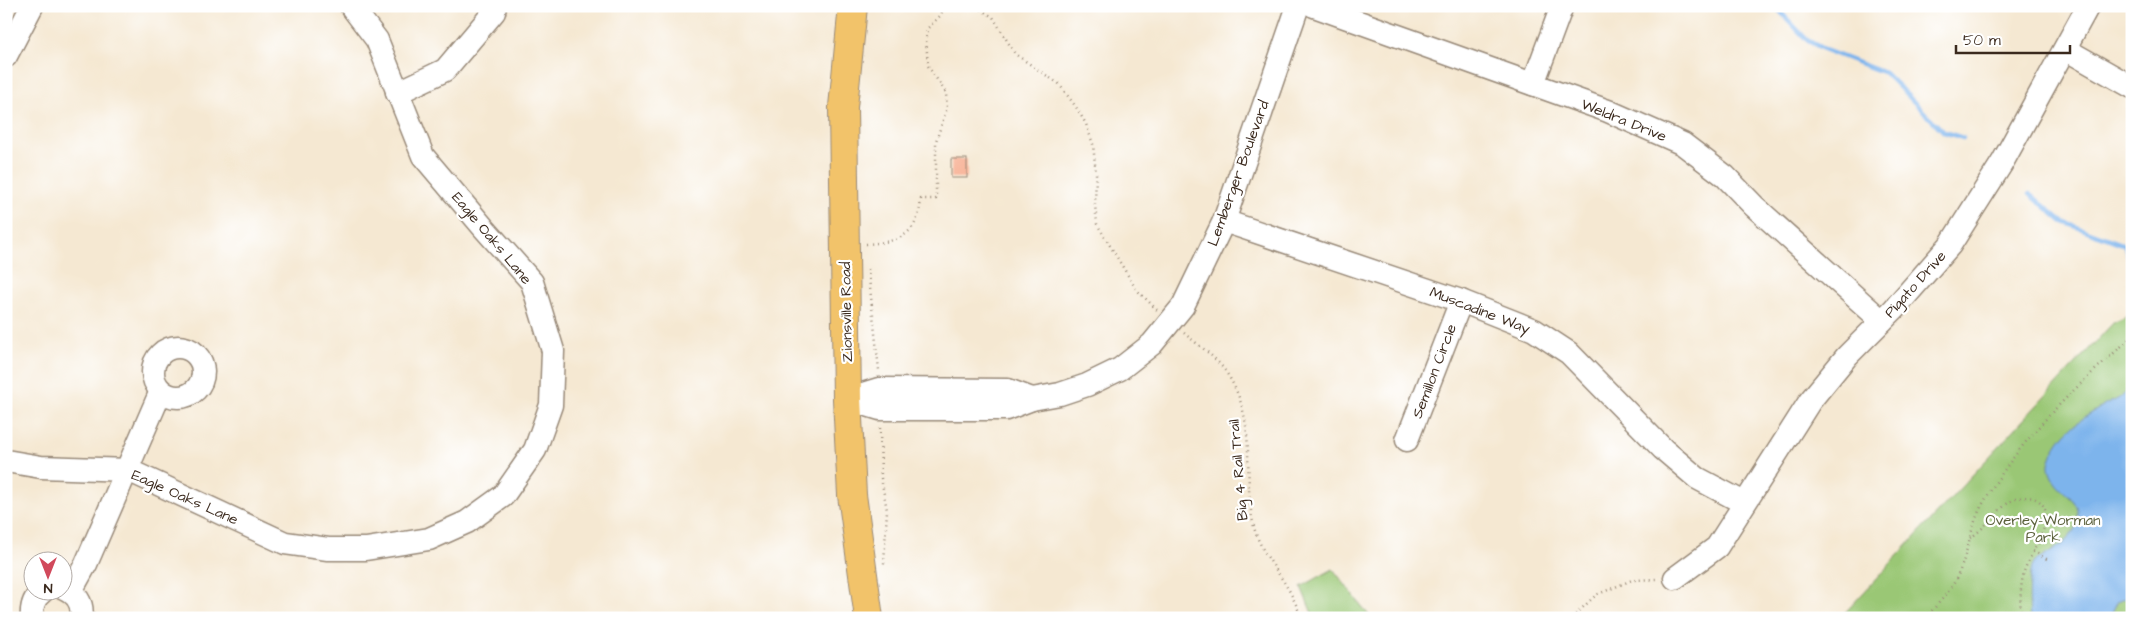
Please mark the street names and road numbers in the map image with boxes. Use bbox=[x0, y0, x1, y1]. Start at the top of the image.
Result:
street label: Weldra Drive bbox=[1578, 94, 1670, 147]
street label: Lemberger Boulevard bbox=[1202, 97, 1276, 249]
street label: Eagle Oaks Lane bbox=[446, 188, 537, 290]
street label: Pigato Drive bbox=[1880, 246, 1952, 323]
street label: Zionsville Road bbox=[835, 261, 858, 363]
street label: Muscadine Way bbox=[1426, 282, 1533, 340]
street label: Semillon Circle bbox=[1407, 321, 1462, 421]
street label: Big 4 Rail Trail bbox=[1224, 418, 1254, 522]
street label: Eagle Oaks Lane bbox=[128, 465, 242, 531]

